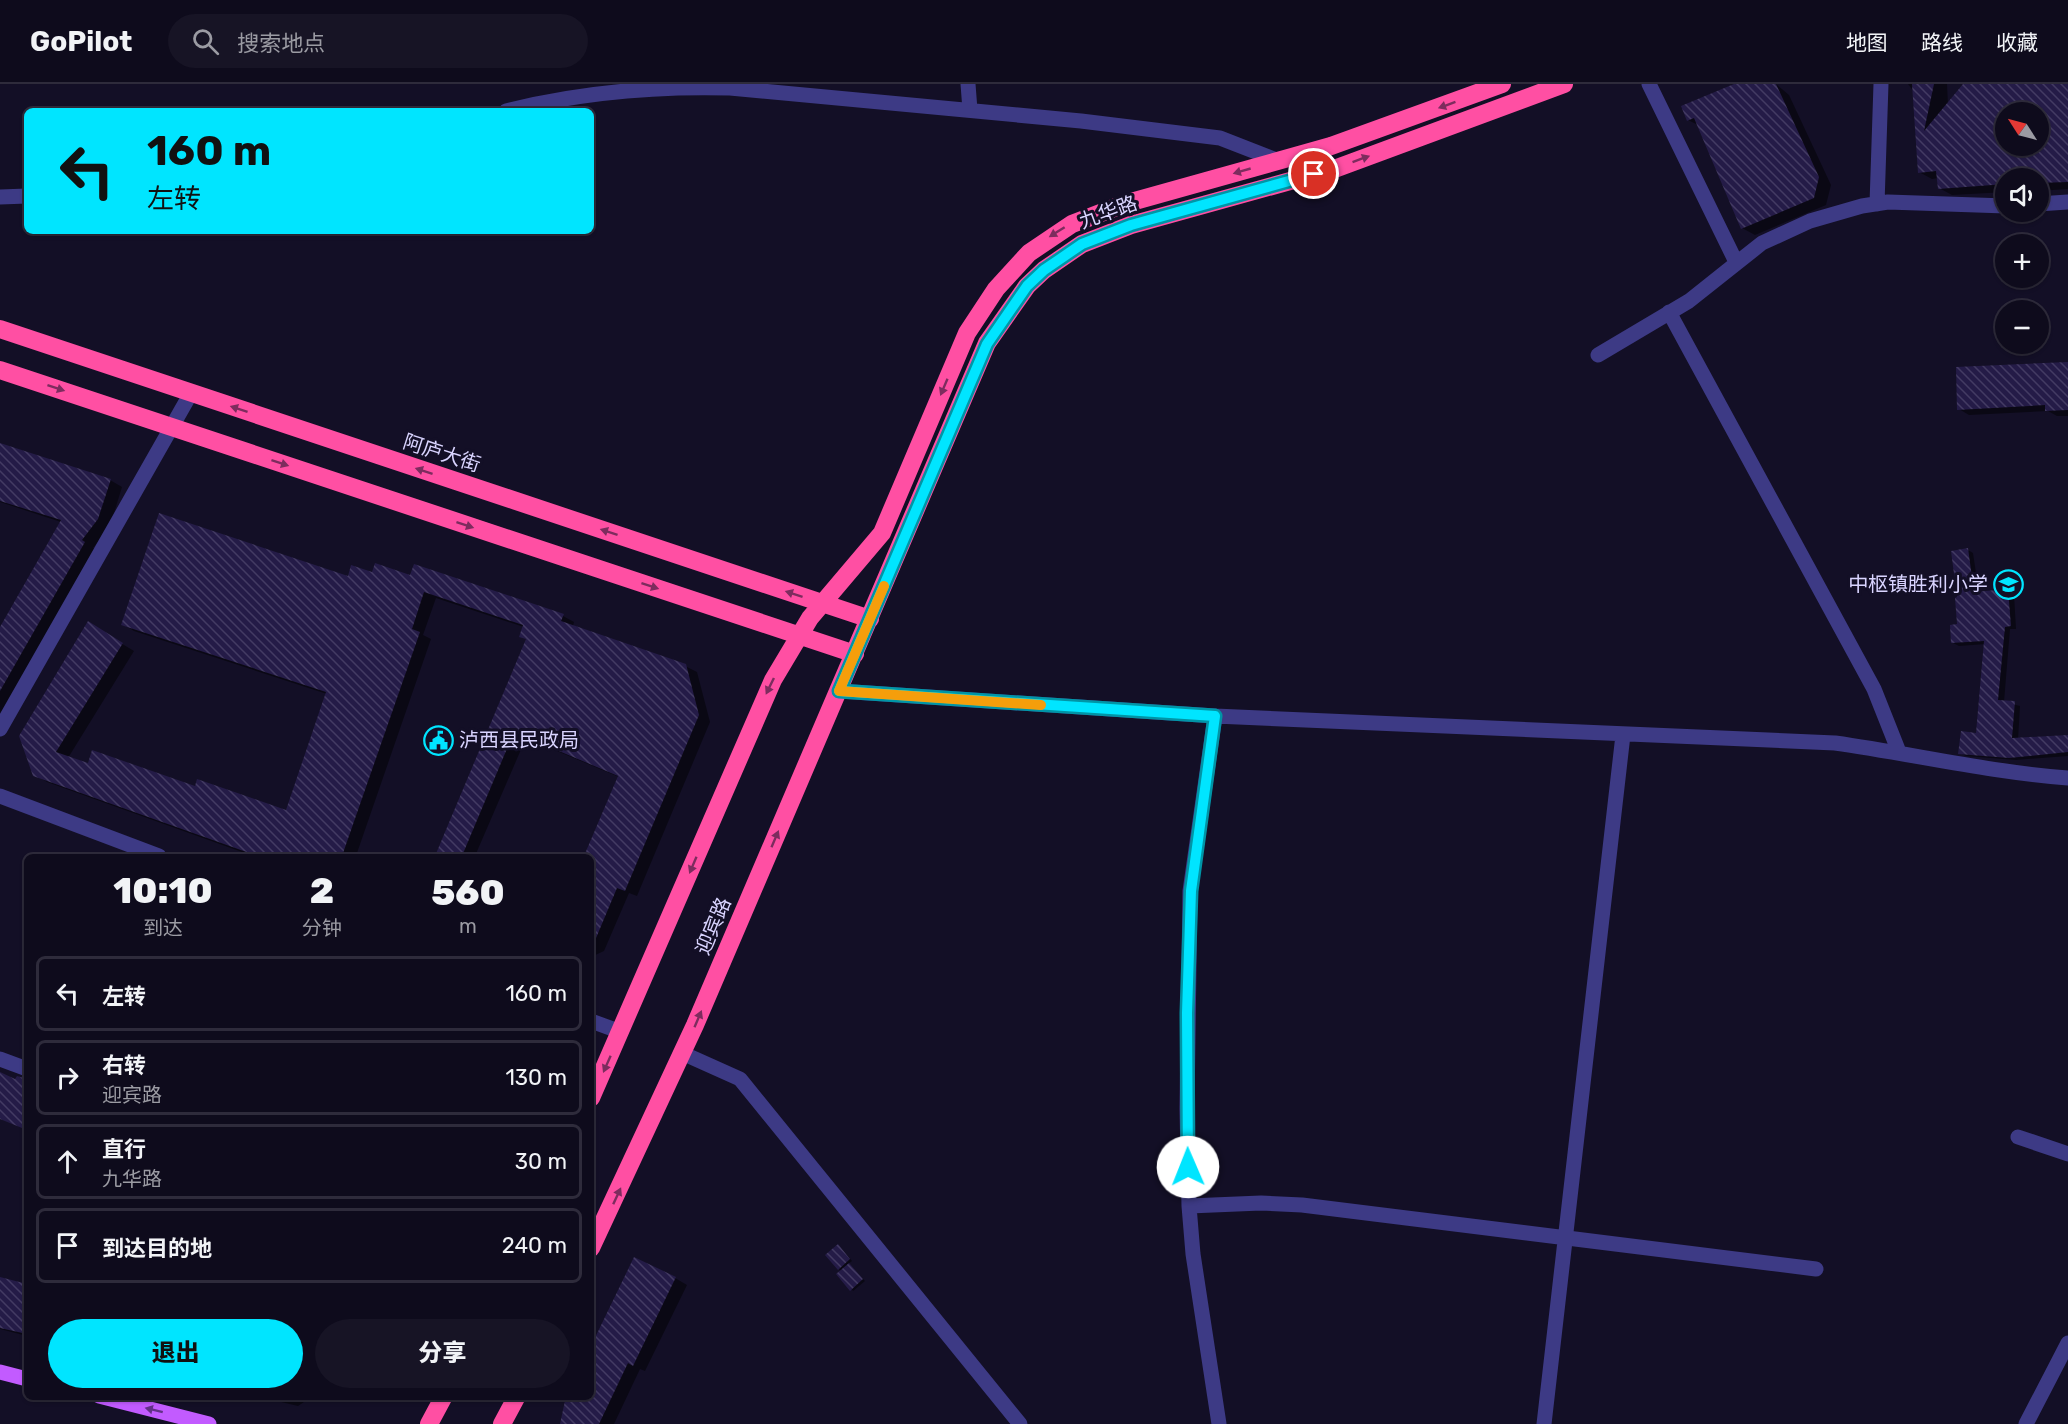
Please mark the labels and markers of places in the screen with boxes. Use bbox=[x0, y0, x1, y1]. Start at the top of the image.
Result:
pin bbox=[1288, 148, 1339, 199]
school or university icon: 中枢镇胜利小学 bbox=[1993, 568, 2025, 600]
place label: 中枢镇胜利小学 bbox=[1848, 572, 1988, 596]
public building icon: 泸西县民政局 bbox=[422, 724, 454, 756]
place label: 泸西县民政局 bbox=[459, 728, 579, 752]

